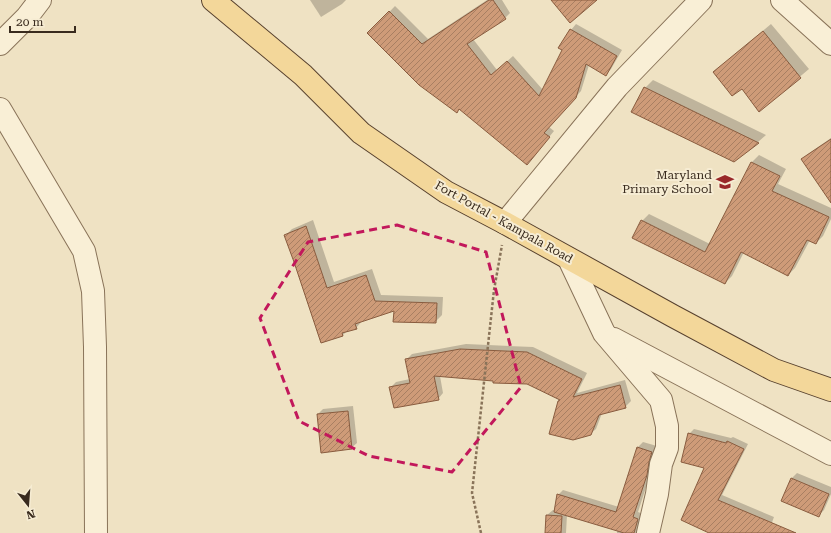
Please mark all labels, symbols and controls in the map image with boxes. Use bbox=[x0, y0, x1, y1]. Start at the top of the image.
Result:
scale bar bbox=[10, 8, 75, 34]
text: 20 m bbox=[16, 15, 43, 29]
place label: Maryland Primary School bbox=[622, 168, 712, 196]
school or university icon: Maryland Primary School bbox=[715, 172, 735, 192]
street label: Fort Portal - Kampala Road bbox=[433, 178, 576, 266]
north arrow bbox=[8, 485, 48, 525]
text: N bbox=[24, 507, 37, 522]

